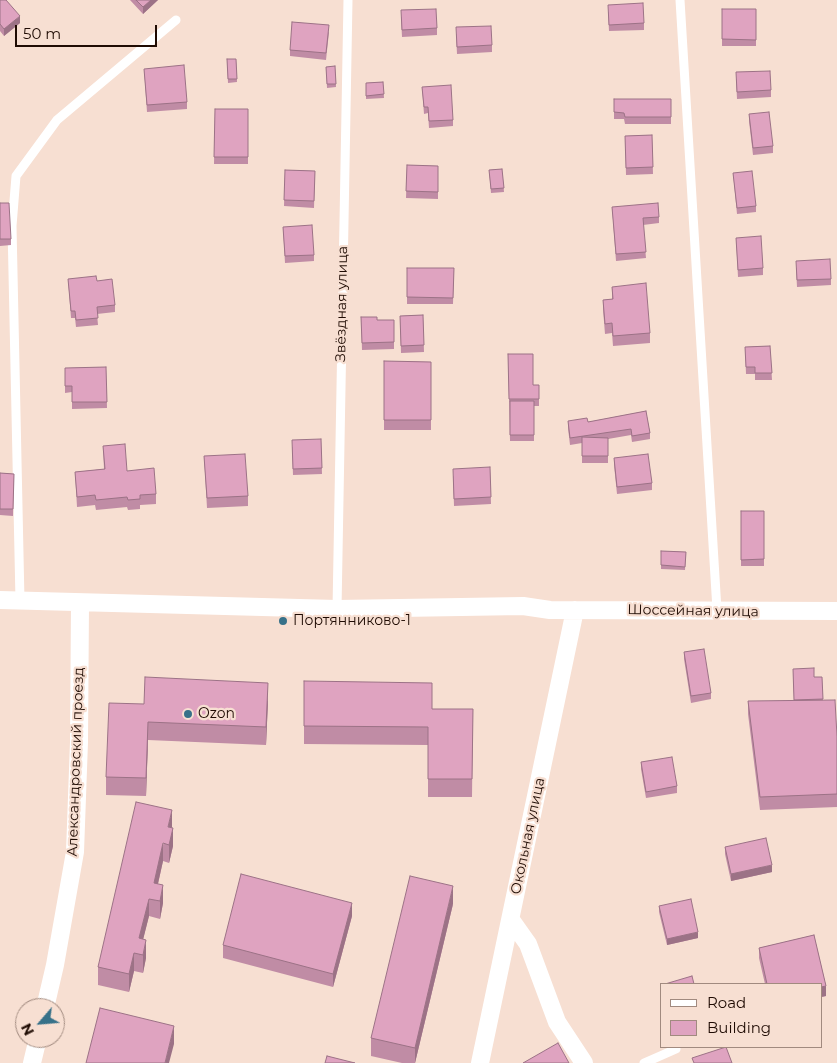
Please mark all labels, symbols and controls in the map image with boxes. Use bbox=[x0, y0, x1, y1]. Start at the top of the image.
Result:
scale bar bbox=[18, 15, 160, 47]
text: 50 m bbox=[23, 24, 61, 43]
street label: Звёздная улица bbox=[333, 246, 351, 362]
street label: Шоссейная улица bbox=[627, 601, 759, 621]
place label: Портянниково-1 bbox=[293, 613, 411, 629]
marker: Портянниково-1 bbox=[277, 615, 289, 627]
street label: Александровский проезд bbox=[64, 667, 88, 857]
place label: Ozon bbox=[198, 706, 235, 722]
marker: Ozon bbox=[182, 708, 194, 720]
street label: Окольная улица bbox=[507, 776, 549, 896]
legend bbox=[660, 983, 822, 1048]
text: Road bbox=[707, 993, 746, 1012]
north arrow bbox=[15, 998, 65, 1048]
text: Building bbox=[707, 1018, 771, 1037]
text: N bbox=[17, 1020, 38, 1038]

